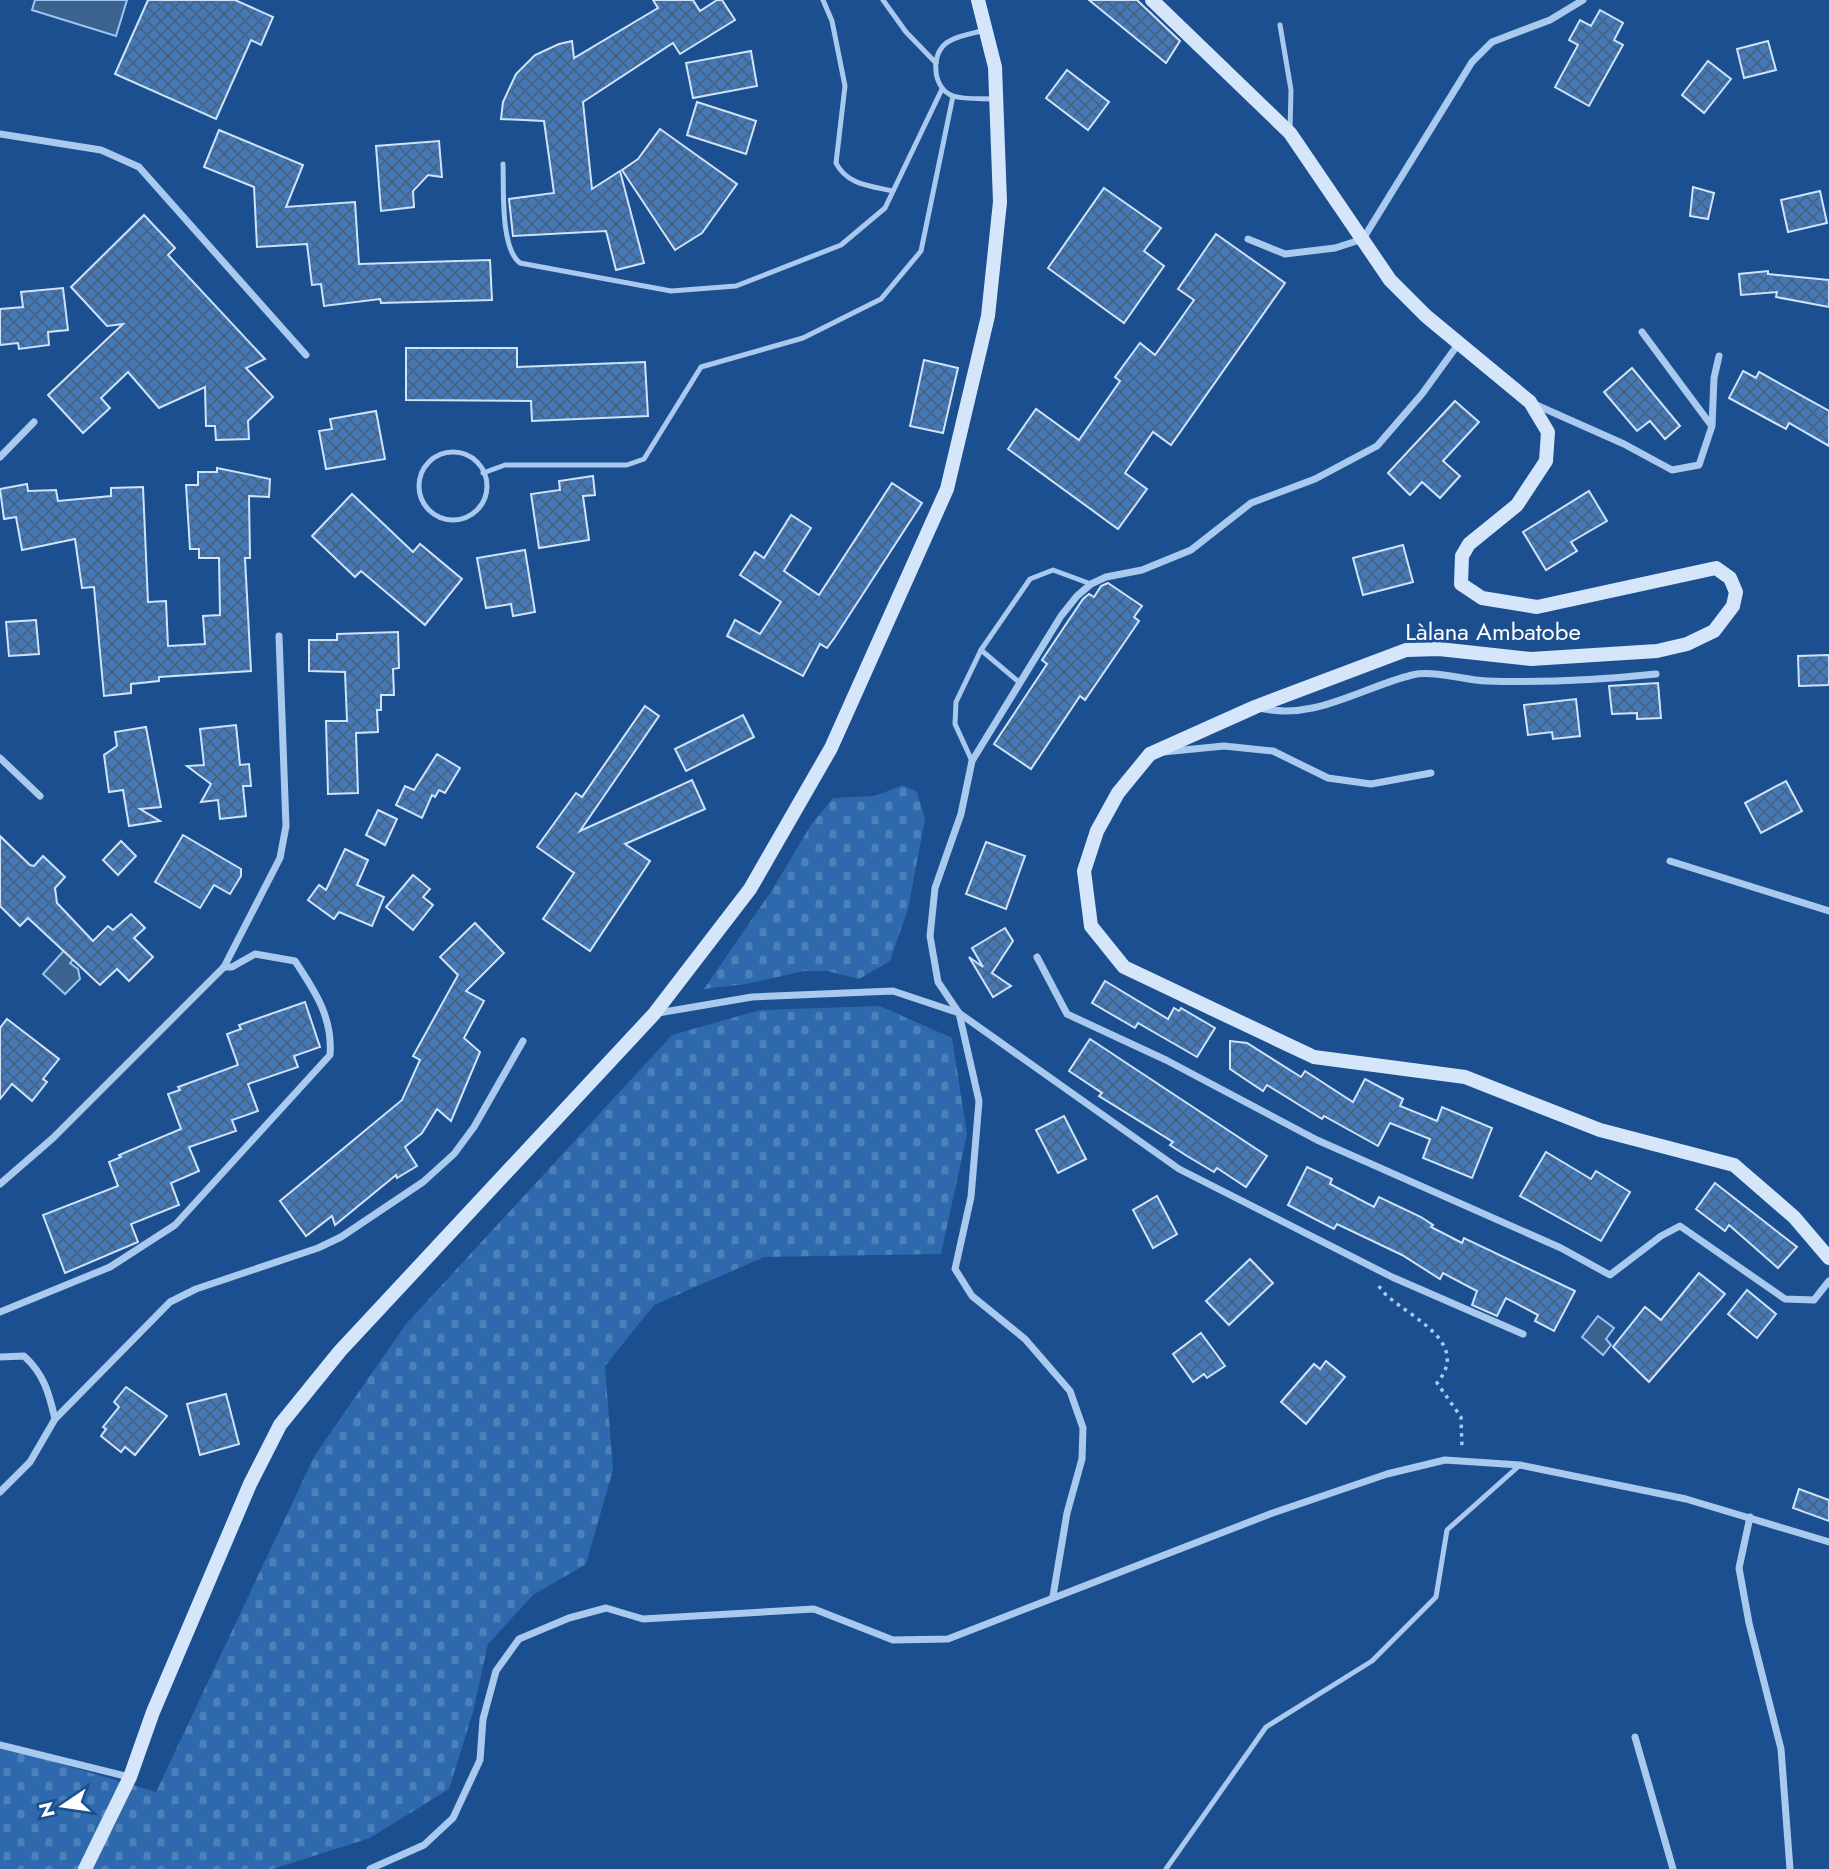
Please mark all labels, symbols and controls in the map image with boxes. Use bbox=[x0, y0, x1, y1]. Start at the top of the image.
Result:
street label: Làlana Ambatobe bbox=[1405, 614, 1581, 649]
north arrow bbox=[28, 1771, 98, 1841]
text: N bbox=[32, 1799, 62, 1820]

